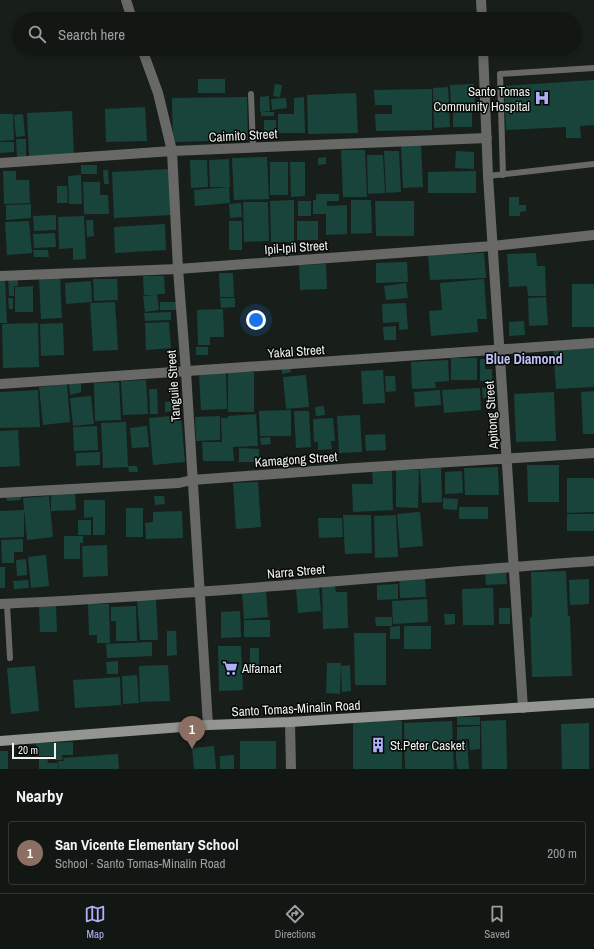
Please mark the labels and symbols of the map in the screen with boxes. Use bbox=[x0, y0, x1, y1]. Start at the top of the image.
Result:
place label: Santo Tomas Community Hospital bbox=[433, 83, 530, 115]
hospital icon: Santo Tomas Community Hospital bbox=[533, 89, 551, 107]
street label: Caimito Street bbox=[208, 125, 278, 146]
street label: Ipil-Ipil Street bbox=[264, 237, 328, 258]
your location bbox=[246, 310, 266, 330]
street label: Yakal Street bbox=[267, 341, 325, 362]
street label: Tanguile Street bbox=[163, 349, 184, 422]
district label: Blue Diamond bbox=[485, 350, 563, 368]
street label: Apitong Street bbox=[481, 380, 502, 451]
street label: Kamagong Street bbox=[254, 448, 338, 471]
street label: Narra Street bbox=[266, 560, 326, 582]
supermarket icon: Alfamart bbox=[221, 659, 239, 677]
place label: Alfamart bbox=[241, 660, 282, 677]
street label: Santo Tomas-Minalin Road bbox=[231, 697, 361, 720]
pin: 1 bbox=[179, 716, 205, 749]
building icon: St.Peter Casket bbox=[369, 736, 387, 754]
place label: St.Peter Casket bbox=[390, 737, 465, 754]
scale bar bbox=[12, 741, 56, 760]

